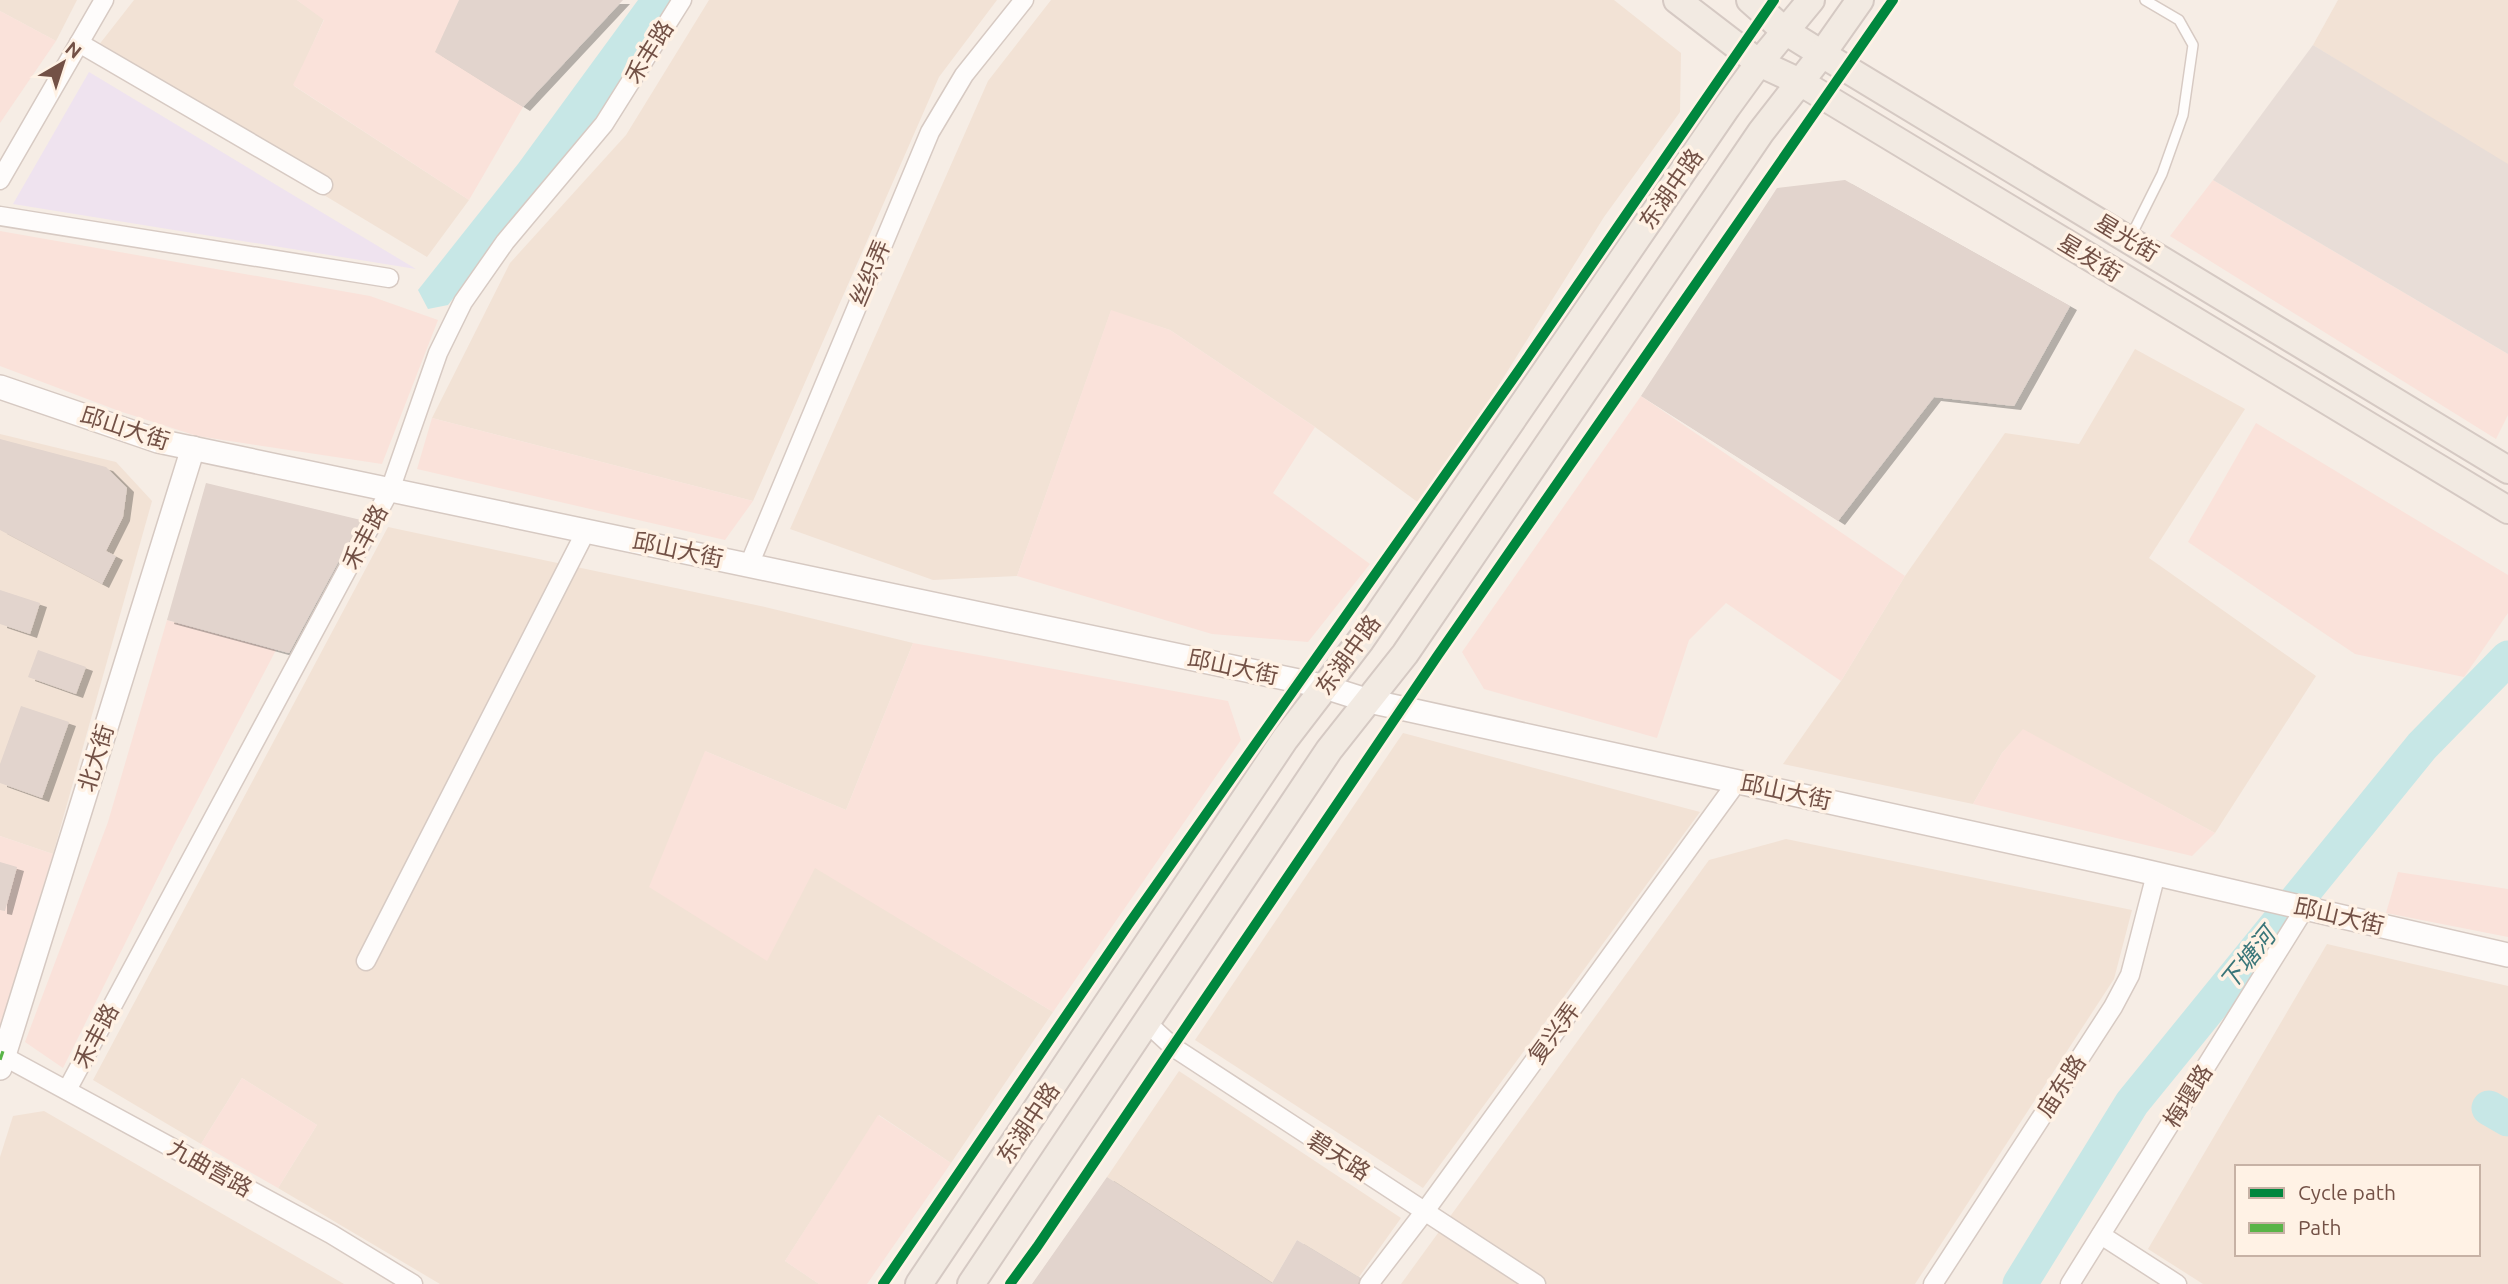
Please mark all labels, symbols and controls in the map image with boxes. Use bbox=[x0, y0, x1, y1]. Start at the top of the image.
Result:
street label: 禾丰路 bbox=[620, 16, 677, 88]
north arrow bbox=[28, 28, 98, 98]
text: N bbox=[61, 37, 86, 63]
street label: 东湖中路 bbox=[1634, 144, 1707, 234]
street label: 星光街 bbox=[2091, 209, 2163, 266]
street label: 星发街 bbox=[2054, 229, 2126, 286]
street label: 丝织弄 bbox=[845, 236, 895, 309]
street label: 邱山大街 bbox=[78, 401, 173, 454]
street label: 禾丰路 bbox=[337, 500, 392, 573]
street label: 邱山大街 bbox=[631, 528, 726, 571]
street label: 东湖中路 bbox=[1310, 610, 1385, 699]
street label: 邱山大街 bbox=[1186, 645, 1281, 688]
street label: 北大街 bbox=[73, 721, 118, 795]
street label: 邱山大街 bbox=[1739, 770, 1834, 813]
street label: 邱山大街 bbox=[2291, 893, 2387, 938]
water label: 下塘河 bbox=[2214, 919, 2283, 995]
street label: 复兴弄 bbox=[1523, 997, 1584, 1068]
street label: 禾丰路 bbox=[68, 999, 123, 1072]
street label: 庙东路 bbox=[2031, 1050, 2090, 1121]
street label: 梅堰路 bbox=[2159, 1060, 2216, 1132]
street label: 东湖中路 bbox=[991, 1078, 1064, 1168]
street label: 碧天路 bbox=[1304, 1126, 1375, 1185]
street label: 九曲营路 bbox=[164, 1134, 257, 1201]
legend bbox=[2235, 1165, 2480, 1256]
text: Cycle path bbox=[2298, 1180, 2396, 1204]
text: Path bbox=[2298, 1215, 2341, 1239]

